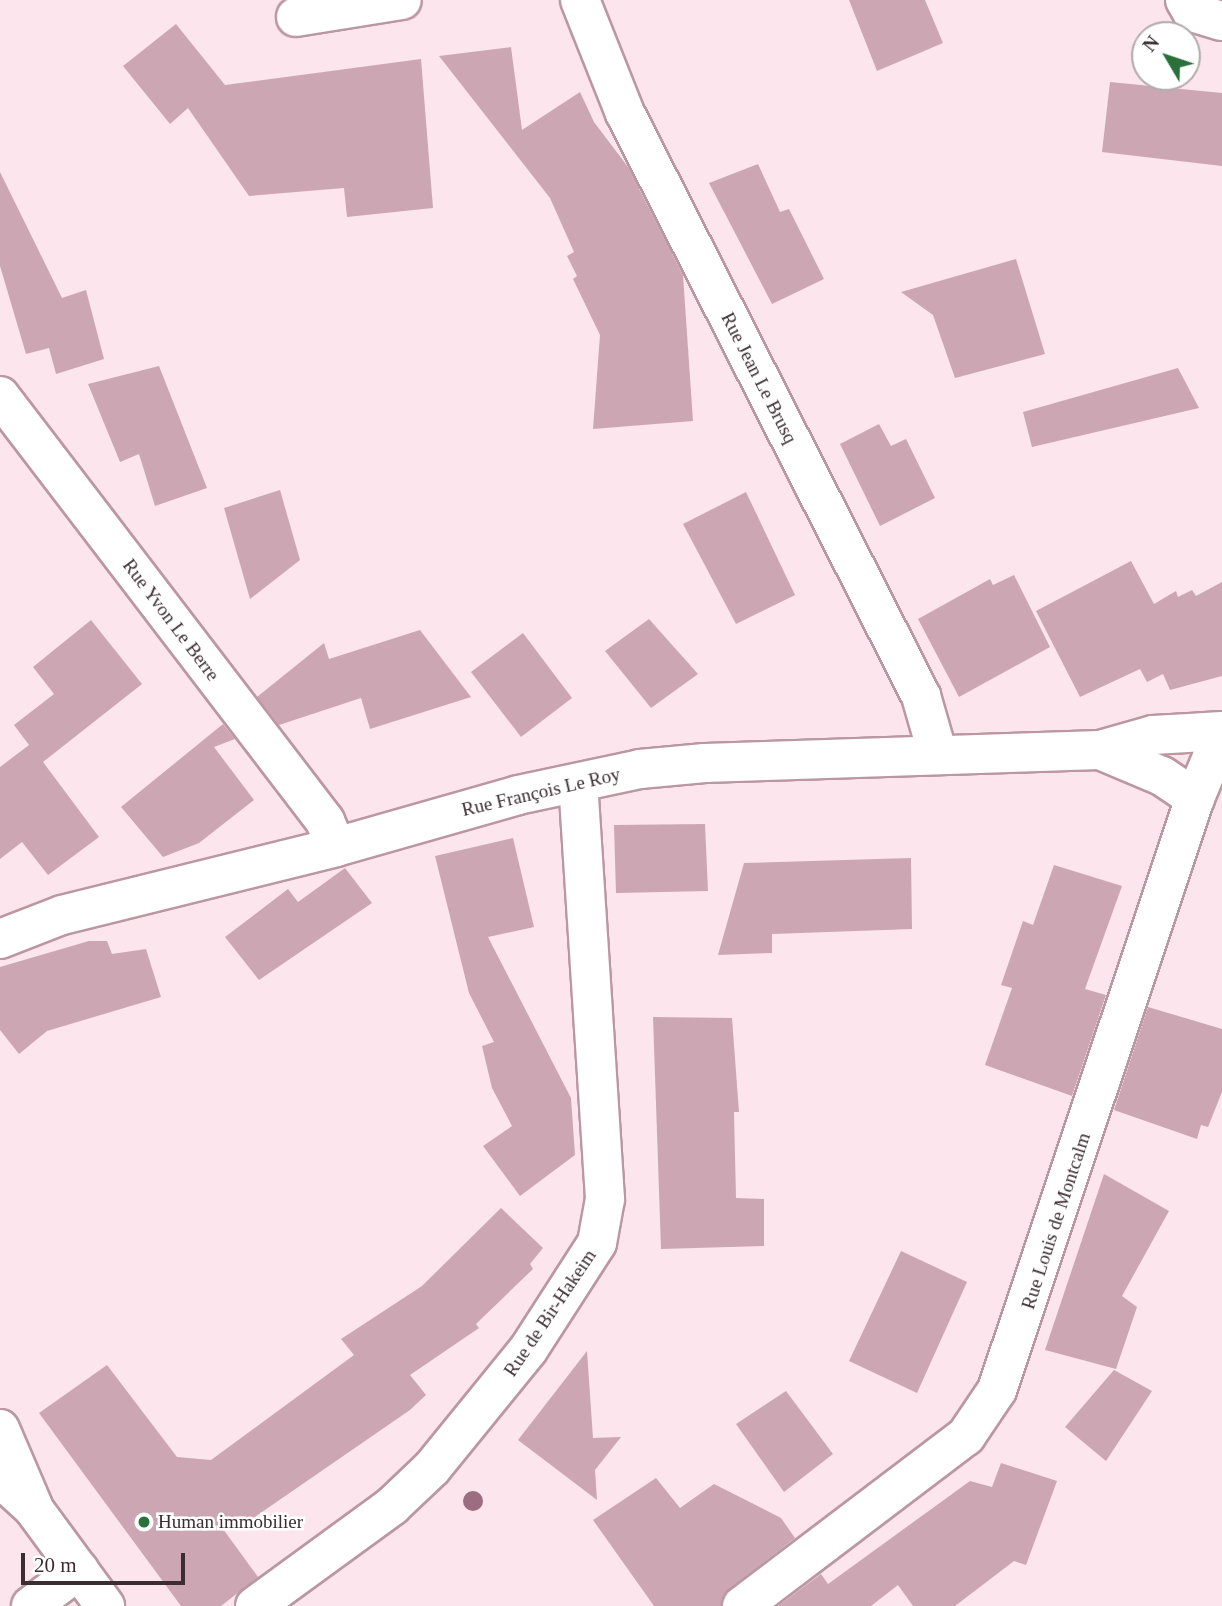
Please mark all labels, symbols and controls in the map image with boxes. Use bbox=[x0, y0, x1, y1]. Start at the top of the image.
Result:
north arrow bbox=[1131, 21, 1201, 91]
text: N bbox=[1138, 32, 1163, 56]
street label: Rue Jean Le Brusq bbox=[716, 309, 802, 447]
street label: Rue Yvon Le Berre bbox=[118, 554, 224, 686]
street label: Rue François Le Roy bbox=[460, 763, 622, 821]
street label: Rue Louis de Montcalm bbox=[1017, 1130, 1095, 1312]
street label: Rue de Bir-Hakeim bbox=[499, 1245, 601, 1381]
place label: Human immobilier bbox=[158, 1511, 303, 1533]
marker: Human immobilier bbox=[136, 1514, 152, 1530]
scale bar bbox=[24, 1540, 189, 1584]
text: 20 m bbox=[34, 1553, 77, 1577]

